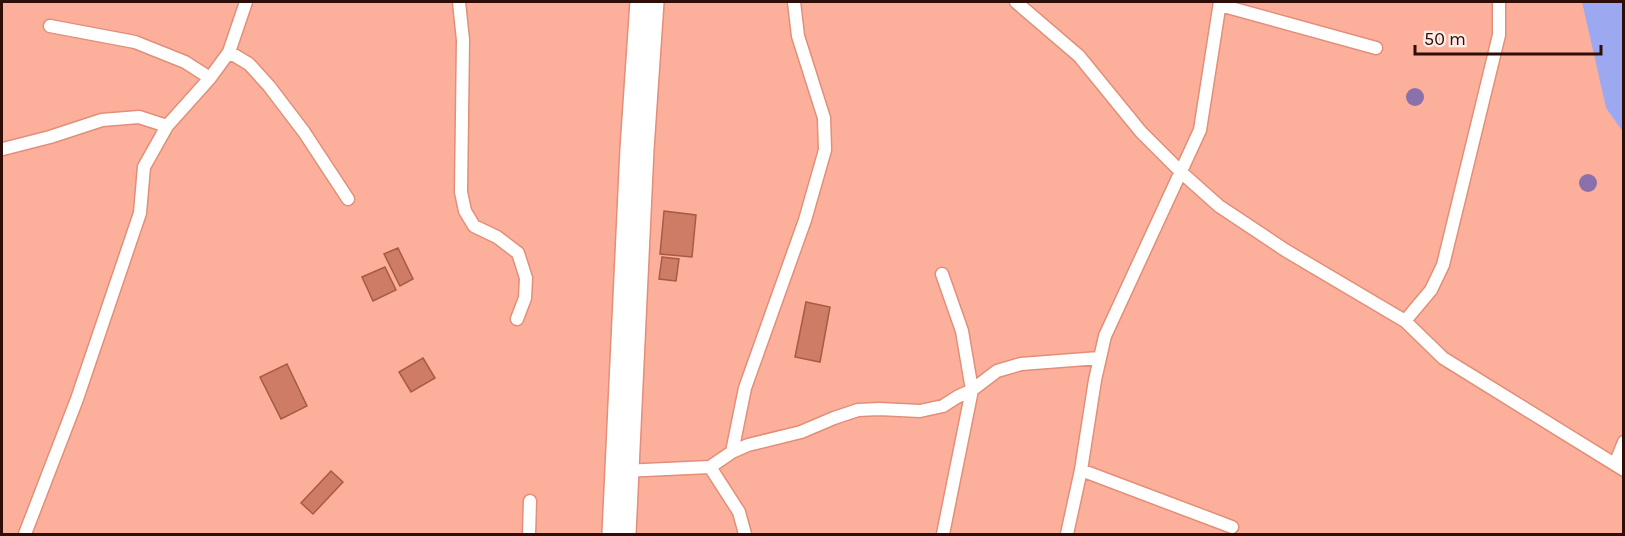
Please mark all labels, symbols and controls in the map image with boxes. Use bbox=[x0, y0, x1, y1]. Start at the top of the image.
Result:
scale bar bbox=[1415, 18, 1601, 56]
text: 50 m bbox=[1424, 28, 1466, 50]

